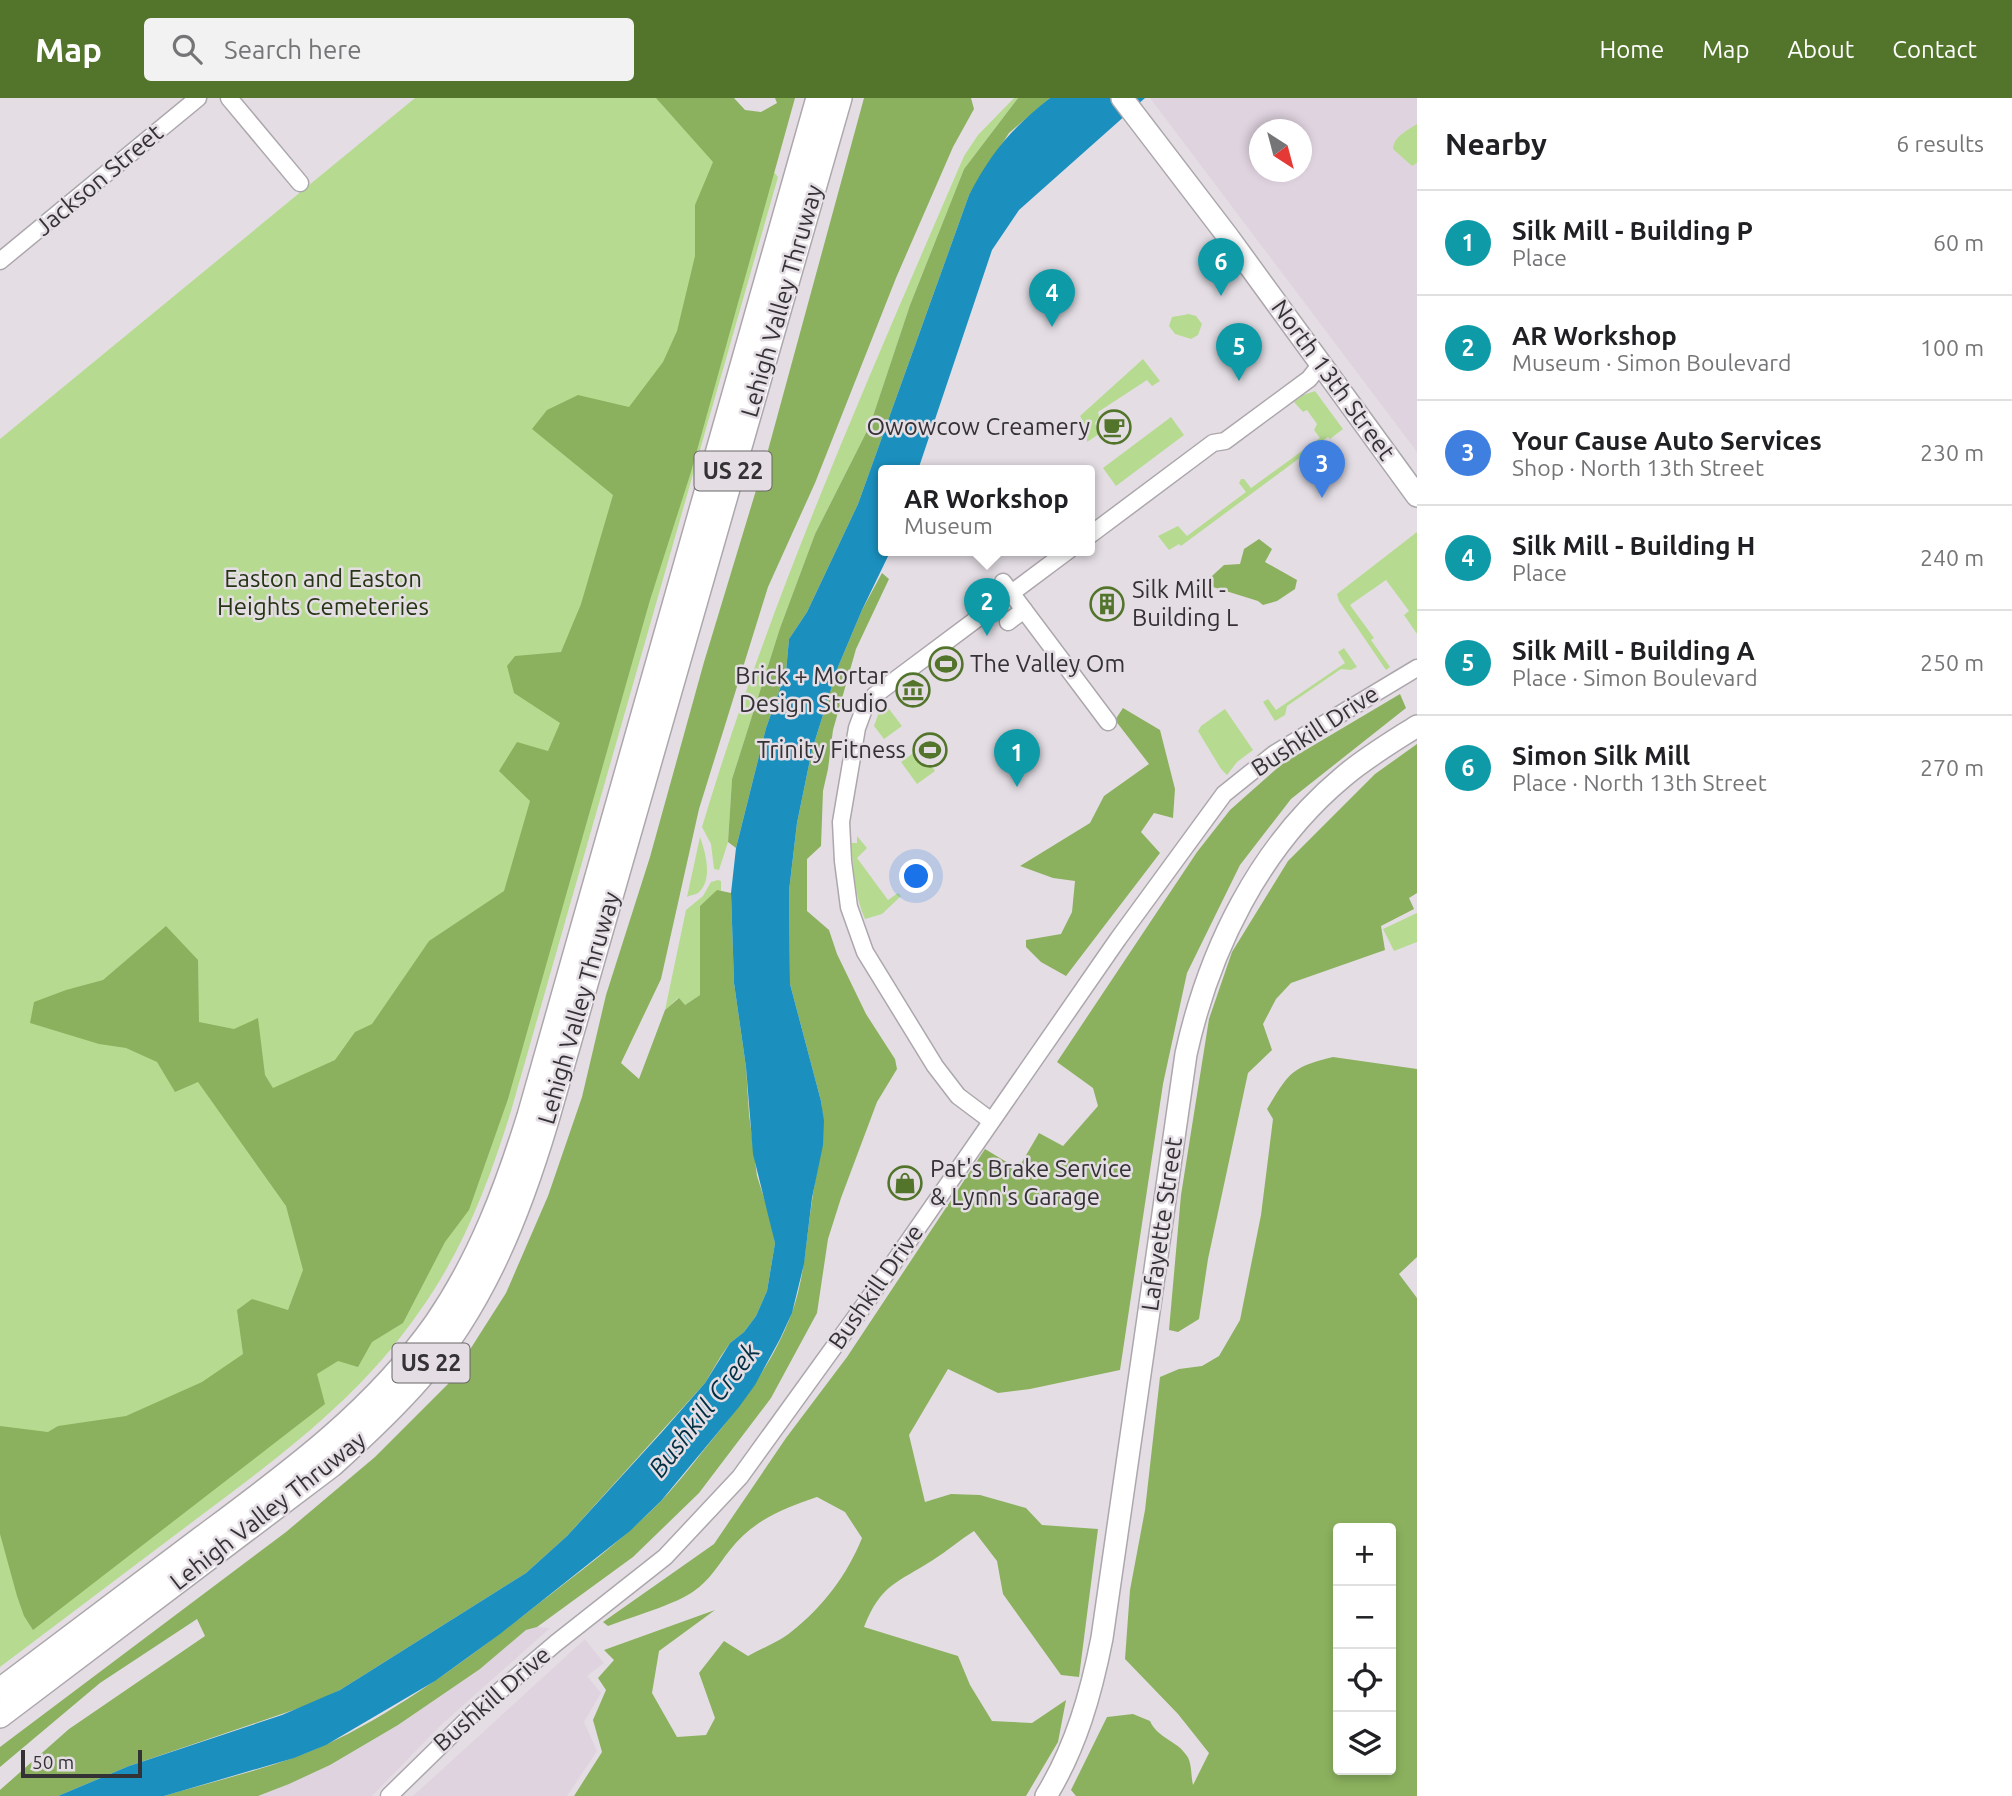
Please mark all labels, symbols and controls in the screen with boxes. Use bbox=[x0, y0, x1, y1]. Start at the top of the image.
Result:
search box bbox=[144, 18, 634, 81]
icon: search bbox=[168, 30, 206, 68]
text: Map bbox=[35, 31, 102, 68]
text: Search here bbox=[224, 35, 362, 64]
text: Home bbox=[1599, 36, 1664, 63]
text: Map bbox=[1702, 36, 1749, 63]
text: About bbox=[1787, 36, 1854, 63]
text: Contact bbox=[1892, 36, 1977, 63]
street label: Jackson Street bbox=[29, 118, 168, 241]
north arrow bbox=[1249, 119, 1312, 182]
text: Nearby bbox=[1445, 127, 1547, 161]
text: 6 results bbox=[1896, 131, 1984, 156]
street label: Lehigh Valley Thruway bbox=[735, 181, 828, 420]
text: Silk Mill - Building P bbox=[1512, 216, 1753, 245]
text: 1 bbox=[1462, 230, 1474, 255]
text: 60 m bbox=[1933, 230, 1984, 255]
pin: 6 bbox=[1198, 238, 1244, 296]
text: Place bbox=[1512, 245, 1567, 270]
pin: 4 bbox=[1029, 269, 1075, 327]
street label: North 13th Street bbox=[1265, 294, 1401, 466]
text: AR Workshop bbox=[1512, 321, 1677, 350]
pin: 5 bbox=[1216, 323, 1262, 381]
text: 2 bbox=[1462, 335, 1474, 360]
text: 100 m bbox=[1920, 335, 1984, 360]
text: Museum · Simon Boulevard bbox=[1512, 350, 1791, 375]
cafe icon: Owowcow Creamery bbox=[1095, 408, 1133, 446]
place label: Owowcow Creamery bbox=[866, 413, 1090, 440]
text: Your Cause Auto Services bbox=[1512, 426, 1822, 455]
pin: 3 bbox=[1299, 440, 1345, 498]
text: 3 bbox=[1462, 440, 1474, 465]
text: 230 m bbox=[1920, 440, 1984, 465]
road number: US 22 bbox=[694, 452, 772, 490]
text: Shop · North 13th Street bbox=[1512, 455, 1764, 480]
popup bbox=[878, 465, 1095, 556]
text: AR Workshop bbox=[904, 484, 1069, 513]
text: Museum bbox=[904, 513, 993, 538]
text: Silk Mill - Building H bbox=[1512, 531, 1755, 560]
text: 4 bbox=[1462, 545, 1474, 570]
text: 240 m bbox=[1920, 545, 1984, 570]
text: Place bbox=[1512, 560, 1567, 585]
park label: Easton and Easton Heights Cemeteries bbox=[217, 565, 429, 620]
place label: Silk Mill - Building L bbox=[1132, 576, 1238, 631]
pin: 2 bbox=[964, 578, 1010, 636]
building icon: Silk Mill - Building L bbox=[1088, 585, 1126, 623]
text: Silk Mill - Building A bbox=[1512, 636, 1755, 665]
sports icon: The Valley Om bbox=[927, 645, 965, 683]
place label: The Valley Om bbox=[970, 650, 1125, 677]
text: 5 bbox=[1462, 650, 1474, 675]
text: 250 m bbox=[1920, 650, 1984, 675]
place label: Brick + Mortar Design Studio bbox=[735, 662, 888, 717]
text: Place · Simon Boulevard bbox=[1512, 665, 1758, 690]
museum icon: Brick + Mortar Design Studio bbox=[894, 671, 932, 709]
street label: Bushkill Drive bbox=[1246, 680, 1383, 782]
pin: 1 bbox=[994, 729, 1040, 787]
sports icon: Trinity Fitness bbox=[911, 731, 949, 769]
place label: Trinity Fitness bbox=[757, 736, 906, 763]
text: Simon Silk Mill bbox=[1512, 741, 1690, 770]
text: 6 bbox=[1462, 755, 1474, 780]
text: 270 m bbox=[1920, 755, 1984, 780]
text: Place · North 13th Street bbox=[1512, 770, 1767, 795]
your location bbox=[899, 859, 933, 893]
street label: Lehigh Valley Thruway bbox=[532, 888, 625, 1127]
street label: Lafayette Street bbox=[1136, 1135, 1187, 1313]
place label: Pat's Brake Service & Lynn's Garage bbox=[930, 1155, 1132, 1210]
shop icon: Pat's Brake Service & Lynn's Garage bbox=[886, 1164, 924, 1202]
street label: Bushkill Drive bbox=[823, 1219, 928, 1354]
water label: Bushkill Creek bbox=[642, 1337, 765, 1482]
road number: US 22 bbox=[392, 1344, 470, 1382]
street label: Lehigh Valley Thruway bbox=[165, 1426, 371, 1595]
map controls bbox=[1333, 1523, 1396, 1775]
button: + bbox=[1333, 1523, 1396, 1586]
button: − bbox=[1333, 1586, 1396, 1649]
street label: Bushkill Drive bbox=[428, 1641, 556, 1757]
button: locate bbox=[1333, 1649, 1396, 1712]
button: layers bbox=[1333, 1712, 1396, 1775]
scale bar bbox=[21, 1747, 142, 1779]
text: 50 m bbox=[32, 1751, 74, 1773]

